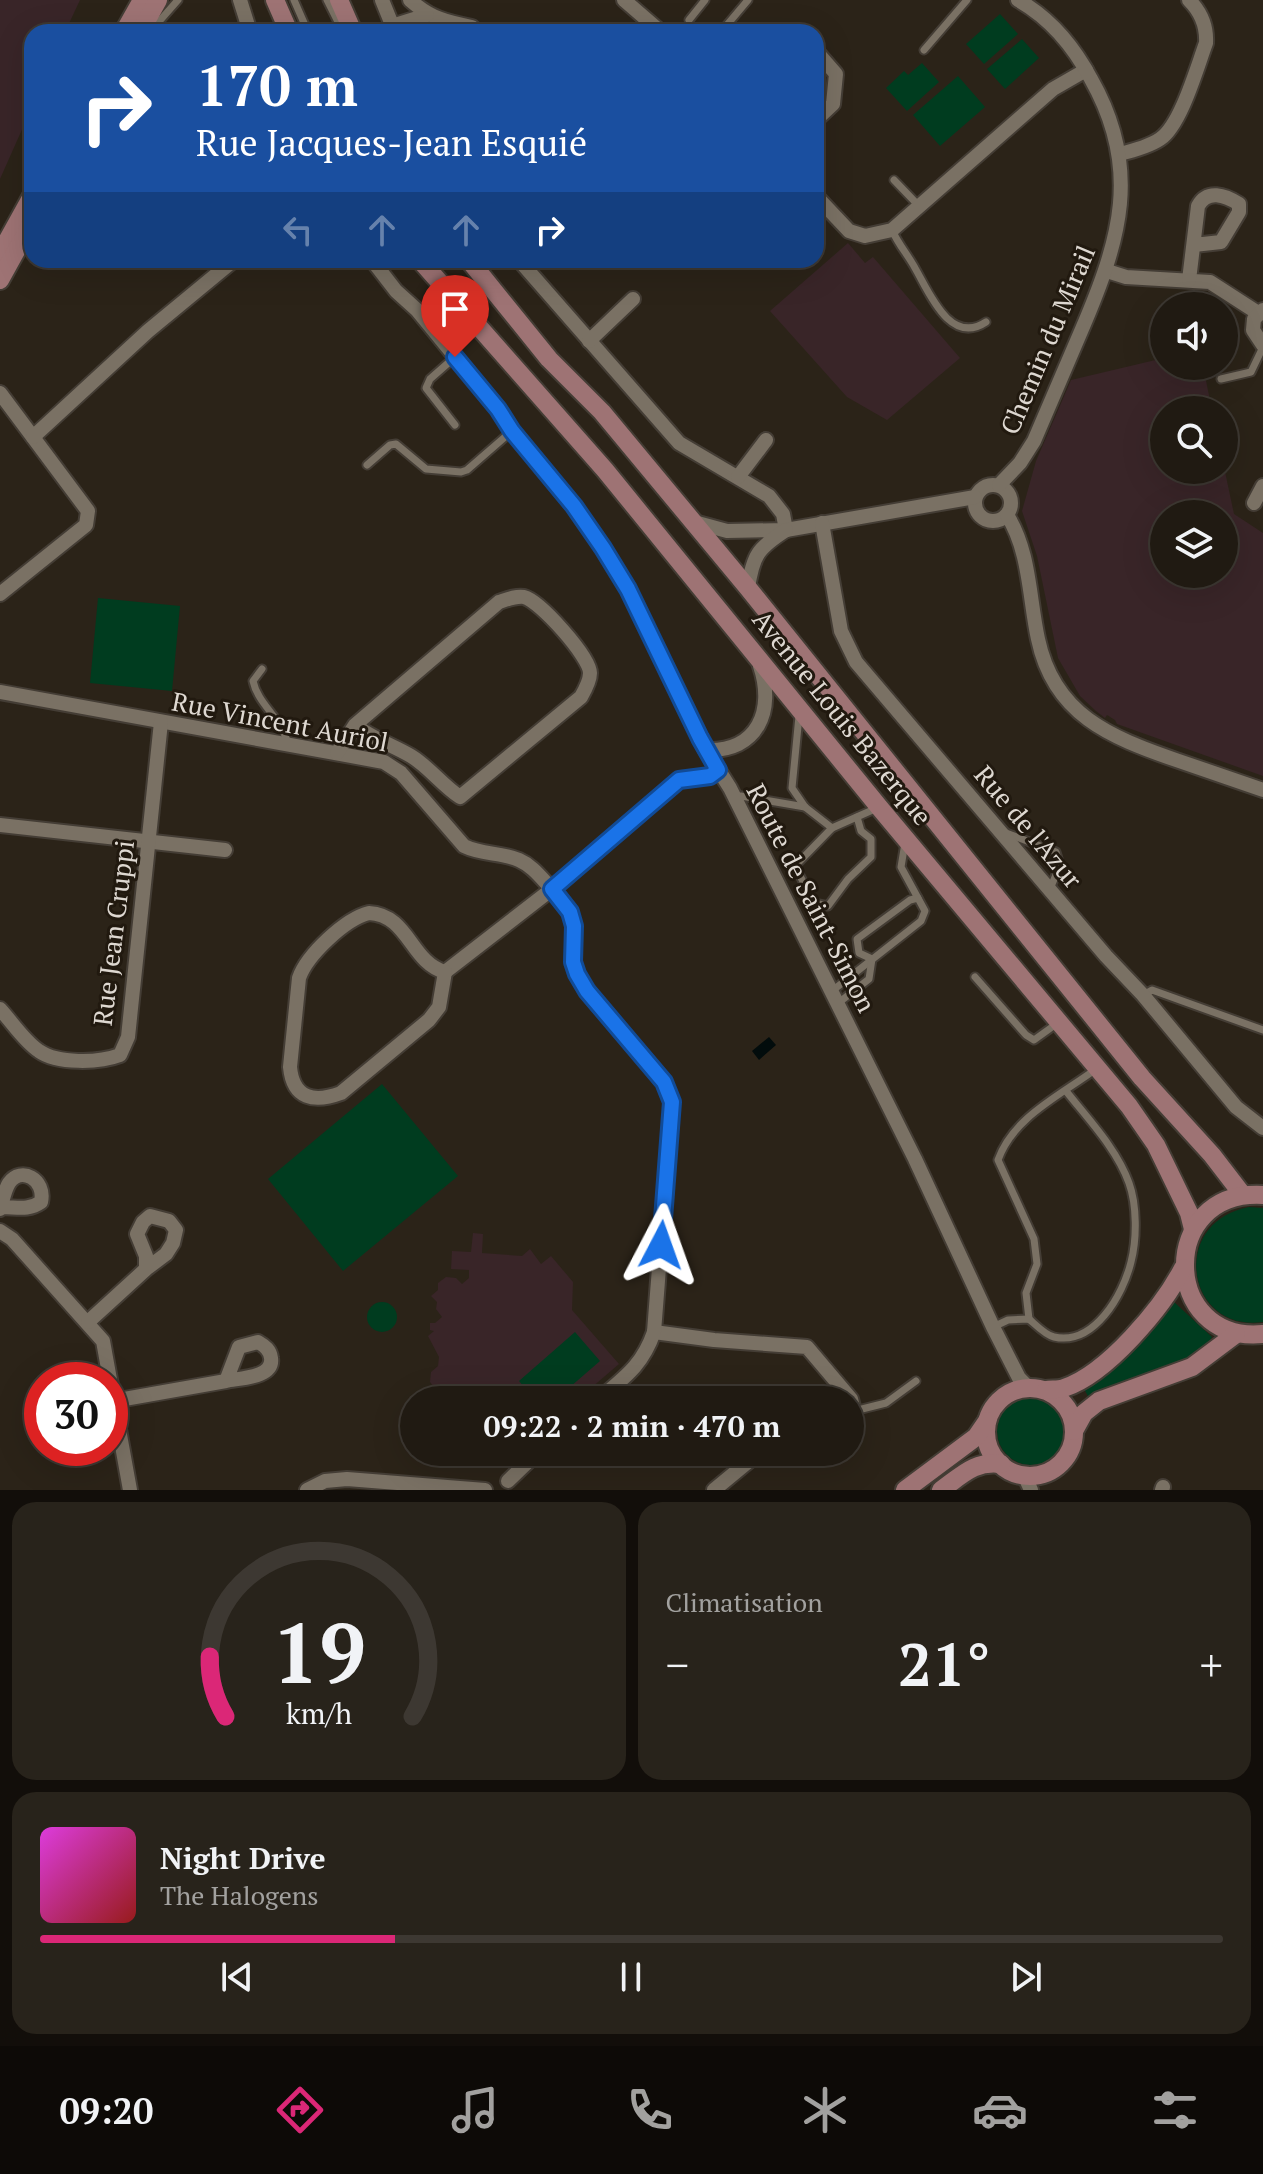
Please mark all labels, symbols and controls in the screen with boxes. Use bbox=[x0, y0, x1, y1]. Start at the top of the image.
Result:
text: 170 m bbox=[196, 48, 358, 122]
icon: right bbox=[64, 56, 168, 160]
text: Rue Jacques-Jean Esquié bbox=[196, 119, 587, 166]
icon: left bbox=[276, 208, 320, 252]
icon: ahead bbox=[360, 208, 404, 252]
icon: ahead bbox=[444, 208, 488, 252]
icon: right bbox=[528, 208, 572, 252]
street label: Chemin du Mirail bbox=[992, 240, 1102, 439]
pin bbox=[421, 275, 489, 357]
icon: arrive bbox=[433, 287, 477, 331]
map controls bbox=[1150, 292, 1238, 588]
button: sound bbox=[1150, 292, 1238, 380]
button: search bbox=[1150, 396, 1238, 484]
button: layers bbox=[1150, 500, 1238, 588]
street label: Avenue Louis Bazerque bbox=[745, 603, 940, 832]
street label: Rue Vincent Auriol bbox=[169, 683, 391, 759]
street label: Rue de l'Azur bbox=[967, 758, 1090, 895]
street label: Route de Saint-Simon bbox=[739, 777, 884, 1018]
street label: Rue Jean Cruppi bbox=[85, 838, 141, 1028]
position arrow bbox=[619, 1203, 703, 1287]
speed limit sign: 30 bbox=[24, 1362, 128, 1466]
text: 09:22 · 2 min · 470 m bbox=[484, 1406, 780, 1446]
text: Climatisation bbox=[666, 1585, 823, 1619]
text: 19 bbox=[272, 1597, 366, 1707]
text: 21° bbox=[898, 1624, 991, 1703]
text: − bbox=[666, 1635, 689, 1694]
text: + bbox=[1200, 1635, 1223, 1694]
text: km/h bbox=[286, 1694, 352, 1732]
text: Night Drive bbox=[160, 1838, 326, 1878]
text: The Halogens bbox=[160, 1878, 318, 1912]
icon: previous bbox=[215, 1955, 259, 1999]
icon: pause bbox=[609, 1955, 653, 1999]
icon: next bbox=[1004, 1955, 1048, 1999]
icon: directions bbox=[272, 2082, 328, 2138]
icon: music bbox=[447, 2082, 503, 2138]
icon: phone bbox=[622, 2082, 678, 2138]
icon: climate bbox=[797, 2082, 853, 2138]
icon: car bbox=[972, 2082, 1028, 2138]
icon: filters bbox=[1147, 2082, 1203, 2138]
text: 09:20 bbox=[60, 2087, 153, 2134]

